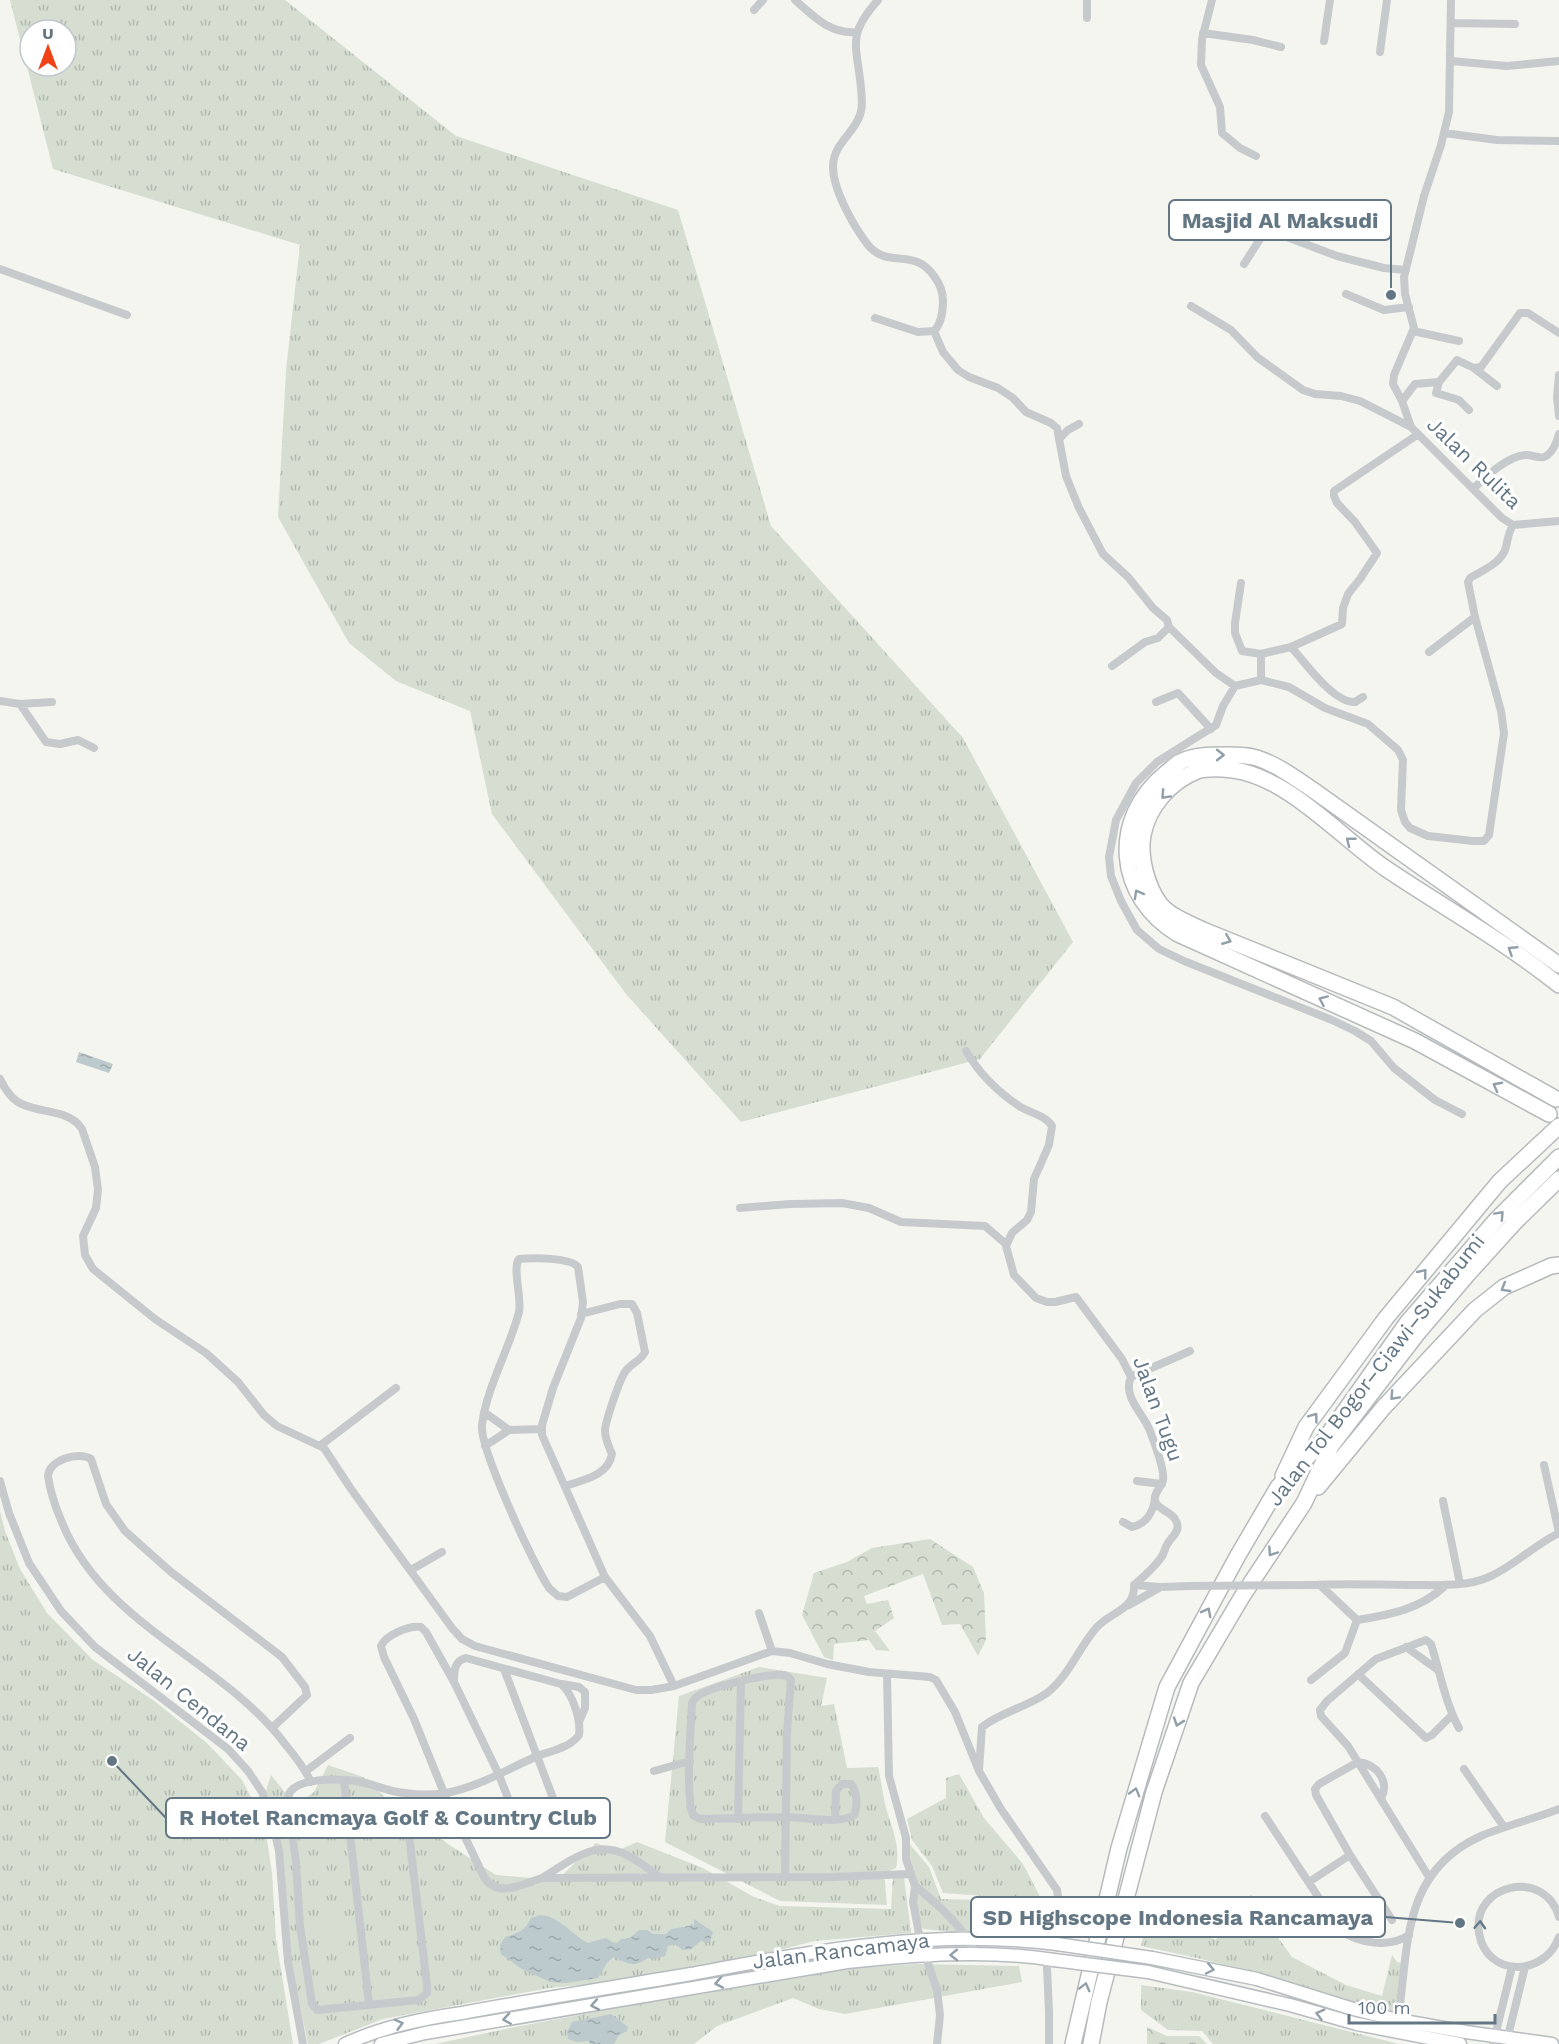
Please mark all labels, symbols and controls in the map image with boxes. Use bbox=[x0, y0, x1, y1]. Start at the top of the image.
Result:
north arrow bbox=[18, 18, 78, 78]
text: U bbox=[42, 24, 54, 43]
callout: Masjid Al Maksudi bbox=[1169, 200, 1391, 240]
text: Masjid Al Maksudi bbox=[1182, 208, 1378, 233]
street label: Jalan Rulita bbox=[1422, 412, 1527, 514]
one-way arrow bbox=[1216, 749, 1225, 761]
one-way arrow bbox=[1161, 787, 1172, 798]
one-way arrow bbox=[1346, 837, 1357, 848]
one-way arrow bbox=[1134, 890, 1145, 900]
one-way arrow bbox=[1221, 933, 1232, 945]
one-way arrow bbox=[1508, 946, 1518, 958]
one-way arrow bbox=[1318, 995, 1329, 1007]
one-way arrow bbox=[1493, 1082, 1504, 1093]
one-way arrow bbox=[1493, 1212, 1504, 1223]
street label: Jalan Tol Bogor–Ciawi–Sukabumi bbox=[1262, 1229, 1490, 1511]
one-way arrow bbox=[1416, 1268, 1427, 1279]
one-way arrow bbox=[1501, 1280, 1511, 1292]
street label: Jalan Tugu bbox=[1128, 1353, 1189, 1465]
one-way arrow bbox=[1390, 1390, 1401, 1400]
one-way arrow bbox=[1306, 1412, 1317, 1423]
one-way arrow bbox=[1268, 1545, 1279, 1556]
one-way arrow bbox=[1200, 1607, 1212, 1618]
street label: Jalan Cendana bbox=[123, 1641, 256, 1756]
one-way arrow bbox=[1173, 1716, 1186, 1727]
one-way arrow bbox=[1128, 1787, 1140, 1798]
callout: R Hotel Rancmaya Golf & Country Club bbox=[166, 1798, 610, 1838]
text: R Hotel Rancmaya Golf & Country Club bbox=[179, 1805, 597, 1830]
callout: SD Highscope Indonesia Rancamaya bbox=[971, 1897, 1385, 1937]
text: SD Highscope Indonesia Rancamaya bbox=[983, 1905, 1373, 1930]
one-way arrow bbox=[1474, 1921, 1487, 1930]
street label: Jalan Rancamaya bbox=[751, 1927, 931, 1974]
one-way arrow bbox=[949, 1948, 958, 1961]
one-way arrow bbox=[1204, 1962, 1214, 1975]
one-way arrow bbox=[714, 1976, 723, 1988]
one-way arrow bbox=[1078, 1982, 1091, 1992]
scale bar bbox=[1349, 1987, 1494, 2025]
text: 100 m bbox=[1358, 1997, 1411, 2018]
one-way arrow bbox=[590, 1998, 600, 2010]
one-way arrow bbox=[1315, 2009, 1325, 2022]
one-way arrow bbox=[502, 2013, 512, 2025]
one-way arrow bbox=[394, 2019, 404, 2031]

